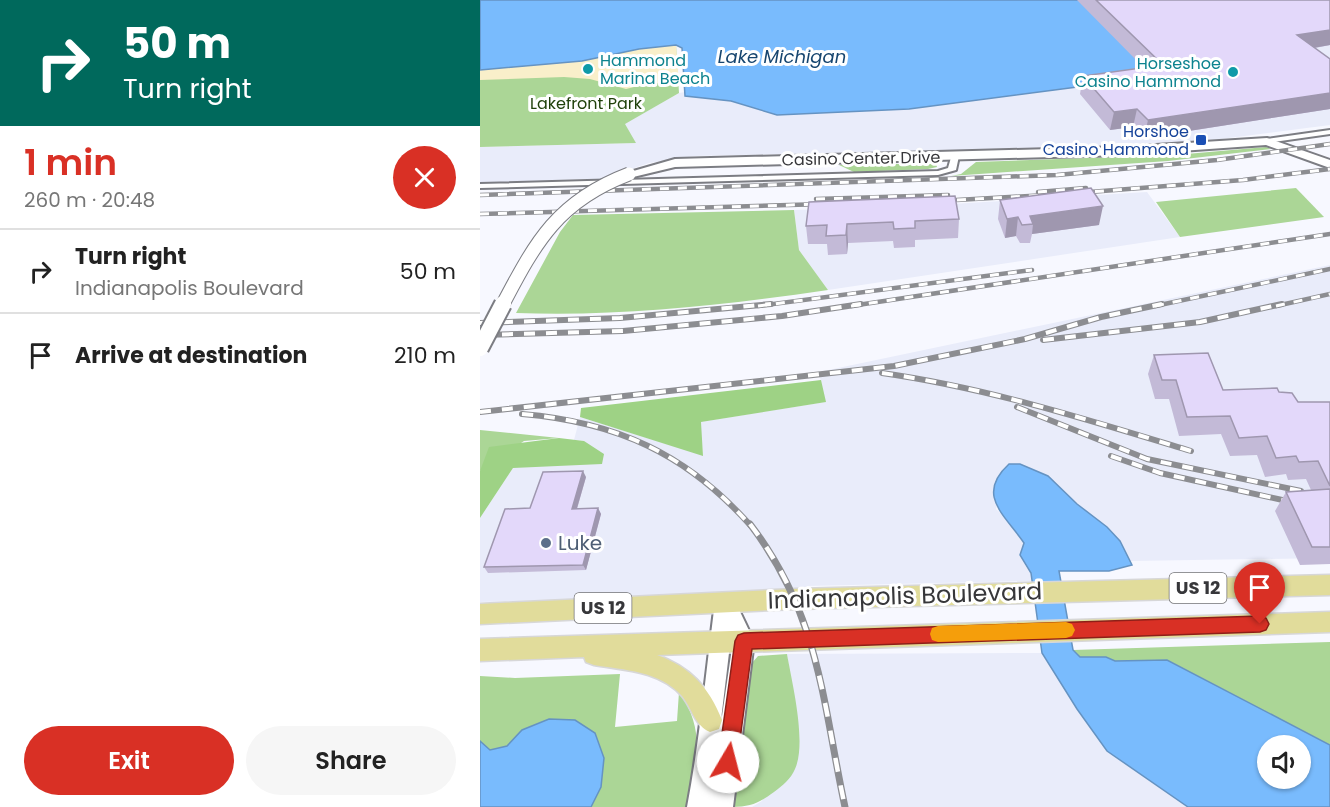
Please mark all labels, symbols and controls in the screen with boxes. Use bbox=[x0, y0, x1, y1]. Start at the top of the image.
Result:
text: 50 m bbox=[123, 14, 231, 73]
icon: right bbox=[24, 24, 102, 102]
water label: Lake Michigan bbox=[718, 44, 846, 69]
place label: Hammond Marina Beach bbox=[600, 49, 710, 90]
place label: Horseshoe Casino Hammond bbox=[1075, 52, 1221, 93]
marker: Hammond Marina Beach bbox=[581, 62, 595, 76]
marker: Horseshoe Casino Hammond bbox=[1226, 65, 1240, 79]
text: Turn right bbox=[123, 70, 252, 107]
park label: Lakefront Park bbox=[530, 92, 643, 115]
place label: Horshoe Casino Hammond bbox=[1043, 120, 1189, 161]
marker: Horshoe Casino Hammond bbox=[1194, 133, 1208, 147]
text: 1 min bbox=[24, 137, 117, 188]
button: close bbox=[393, 146, 456, 209]
street label: Casino Center Drive bbox=[781, 146, 941, 171]
text: 260 m · 20:48 bbox=[24, 186, 155, 214]
text: Turn right bbox=[75, 241, 186, 272]
icon: right bbox=[24, 255, 57, 288]
text: 50 m bbox=[400, 256, 456, 287]
text: Indianapolis Boulevard bbox=[75, 274, 304, 302]
icon: arrive bbox=[24, 339, 57, 372]
text: Arrive at destination bbox=[75, 340, 307, 371]
text: 210 m bbox=[394, 340, 456, 371]
place label: Luke bbox=[558, 529, 602, 557]
marker: Luke bbox=[539, 536, 553, 550]
pin bbox=[1234, 562, 1285, 624]
icon: arrive bbox=[1243, 571, 1276, 604]
road number: US 12 bbox=[1170, 573, 1226, 603]
street label: Indianapolis Boulevard bbox=[767, 574, 1043, 617]
road number: US 12 bbox=[574, 593, 632, 623]
button: Exit bbox=[24, 726, 234, 795]
button: Share bbox=[246, 726, 456, 795]
position arrow bbox=[696, 730, 760, 794]
map controls bbox=[1257, 735, 1311, 789]
button: sound bbox=[1257, 735, 1311, 789]

